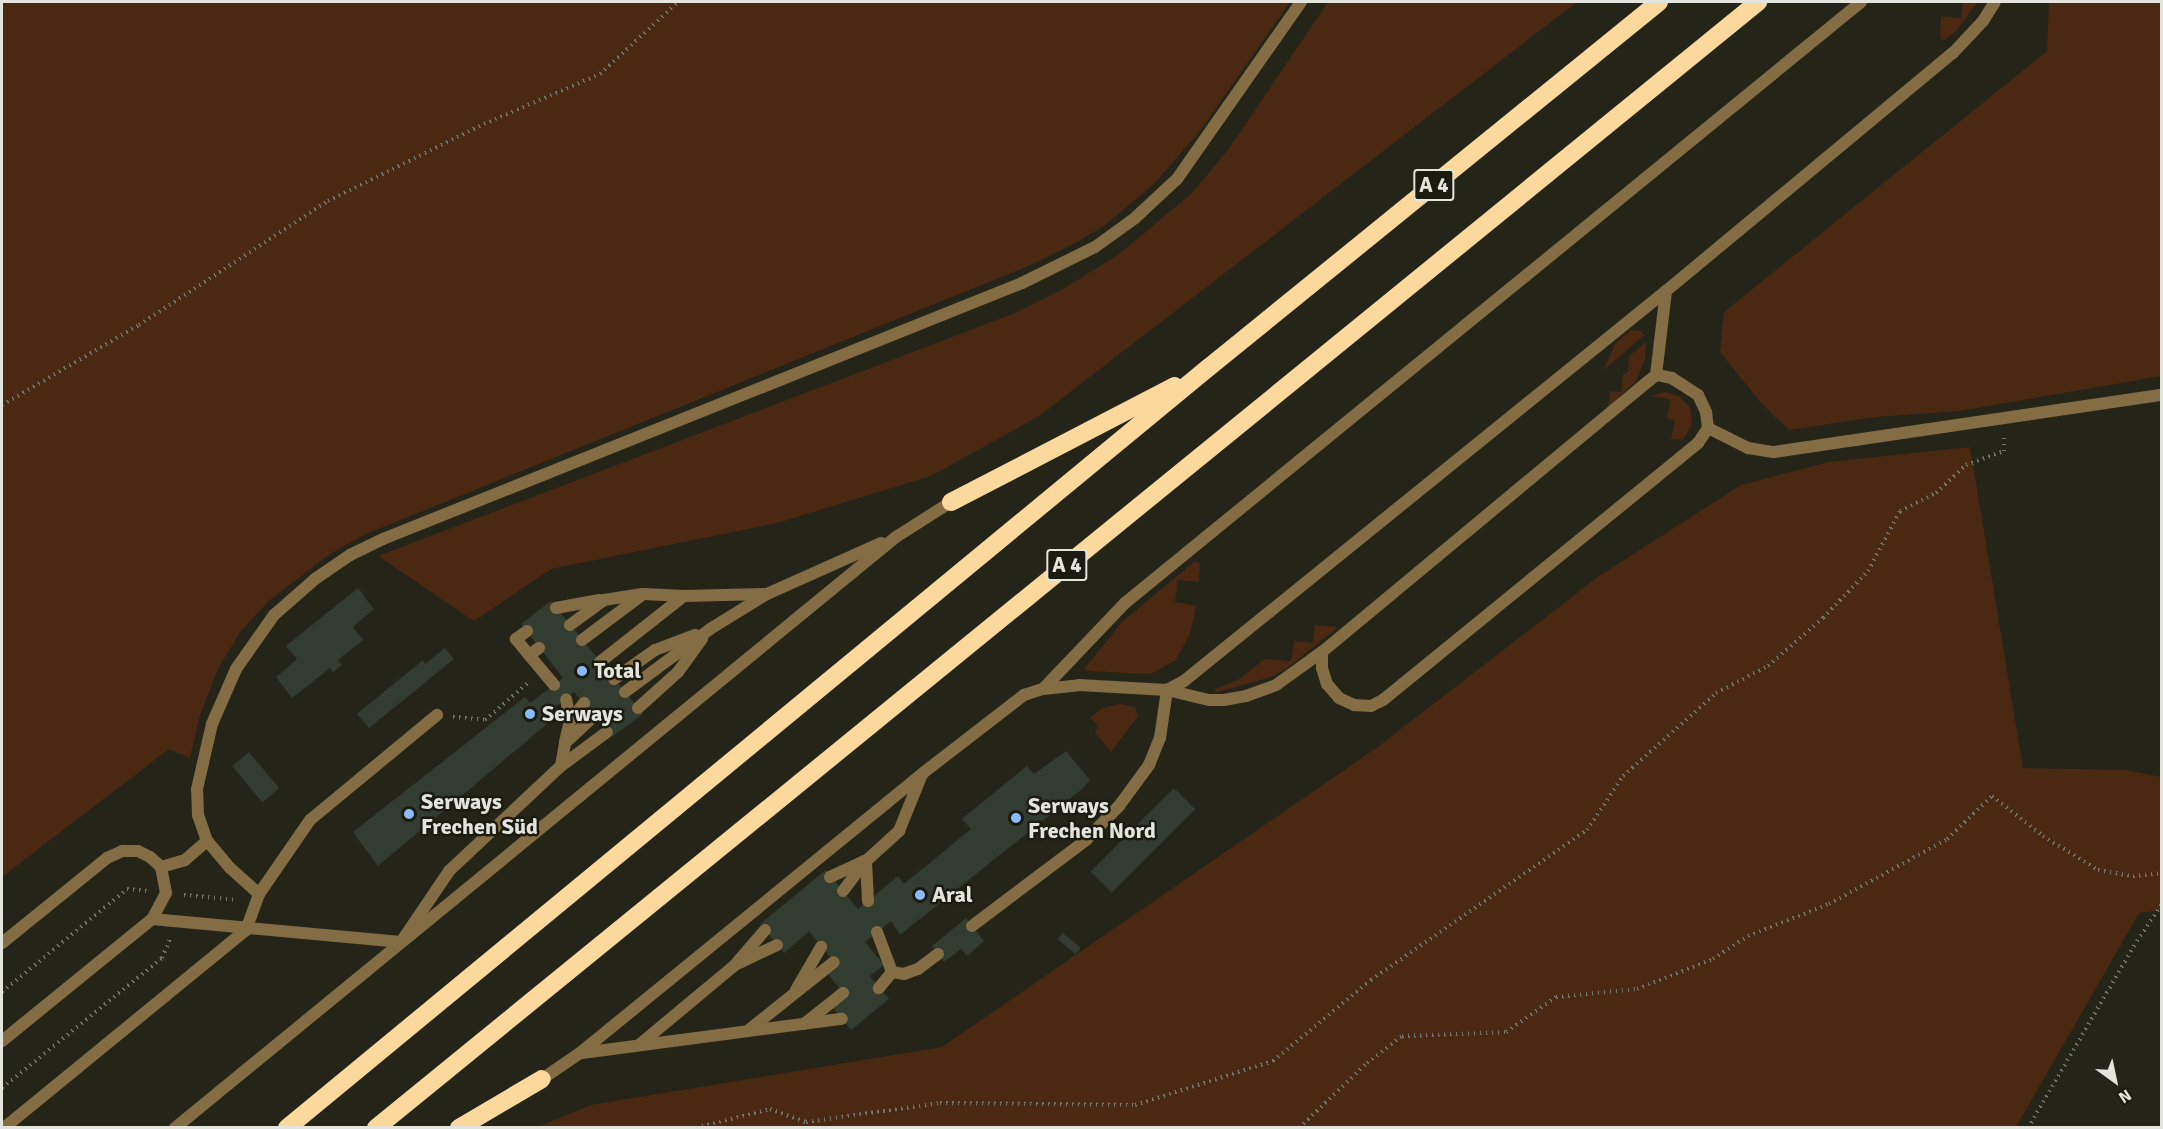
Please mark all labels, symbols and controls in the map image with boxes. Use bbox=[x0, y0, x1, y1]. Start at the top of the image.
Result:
road number: A 4 bbox=[1413, 167, 1455, 203]
road number: A 4 bbox=[1046, 547, 1088, 583]
place label: Total bbox=[594, 658, 641, 684]
marker: Total bbox=[575, 664, 589, 678]
place label: Serways bbox=[542, 701, 623, 727]
marker: Serways bbox=[523, 707, 537, 721]
place label: Serways Frechen Süd bbox=[421, 788, 538, 840]
place label: Serways Frechen Nord bbox=[1028, 792, 1156, 843]
marker: Serways Frechen Süd bbox=[402, 807, 416, 821]
marker: Serways Frechen Nord bbox=[1009, 811, 1023, 825]
place label: Aral bbox=[932, 882, 973, 908]
marker: Aral bbox=[913, 888, 927, 902]
north arrow bbox=[2085, 1051, 2145, 1111]
text: N bbox=[2115, 1085, 2135, 1108]

